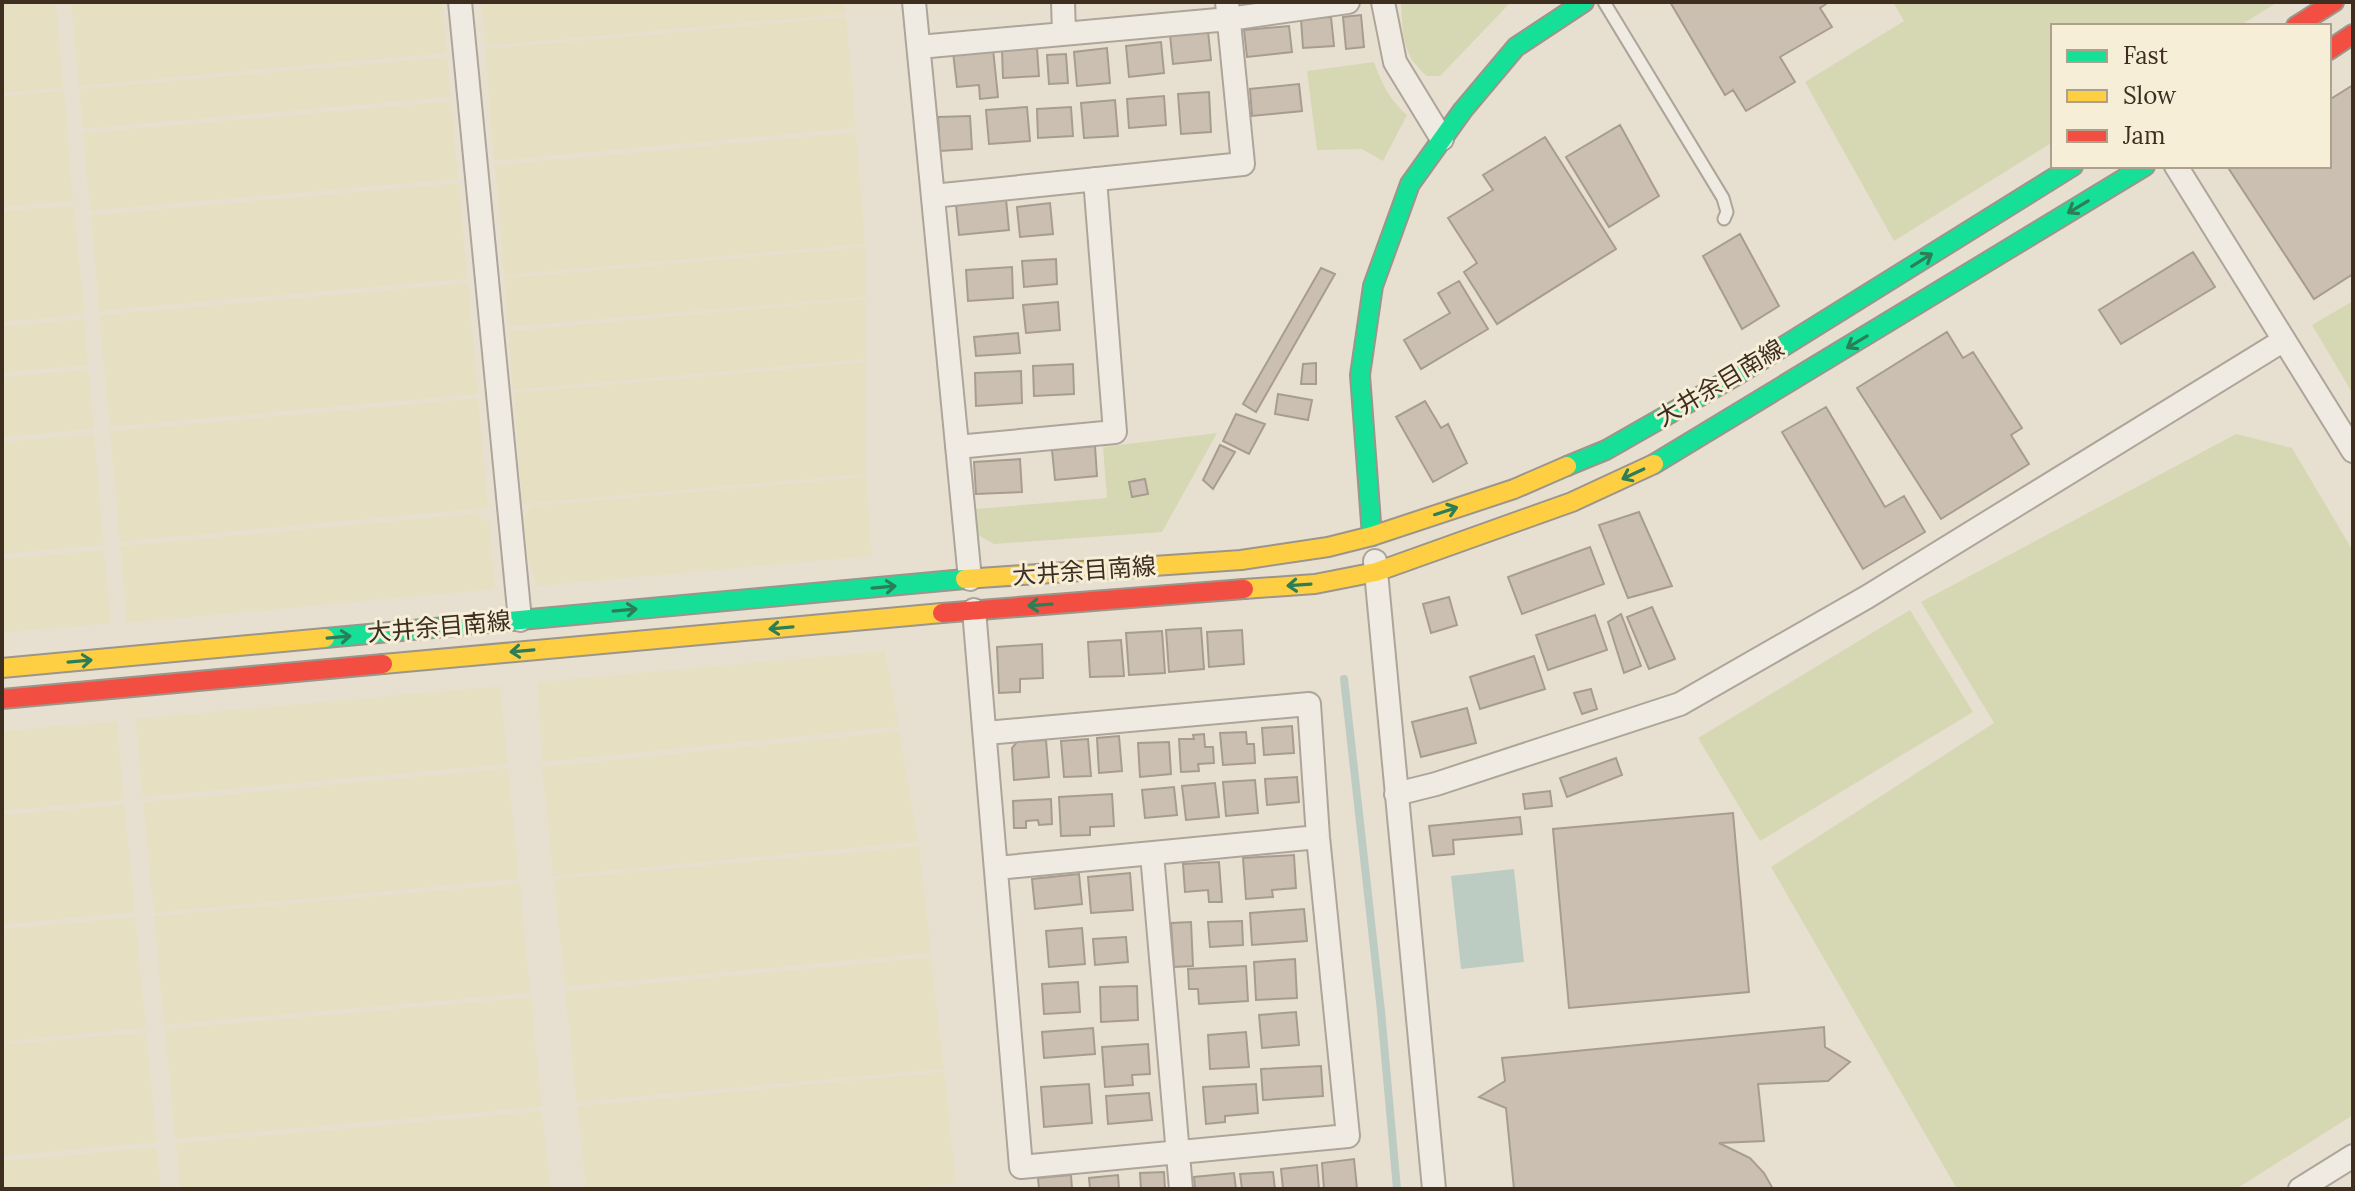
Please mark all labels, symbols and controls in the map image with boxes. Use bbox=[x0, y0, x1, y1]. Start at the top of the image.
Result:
legend bbox=[2051, 24, 2331, 168]
text: Fast bbox=[2123, 40, 2169, 71]
text: Slow bbox=[2123, 80, 2177, 111]
text: Jam bbox=[2122, 120, 2165, 151]
one-way arrow bbox=[2068, 198, 2090, 215]
one-way arrow bbox=[1910, 252, 1932, 269]
street label: 大井余目南線 bbox=[1650, 332, 1789, 433]
one-way arrow bbox=[1846, 334, 1868, 350]
one-way arrow bbox=[1621, 467, 1645, 482]
one-way arrow bbox=[1433, 503, 1458, 518]
street label: 大井余目南線 bbox=[1011, 550, 1157, 591]
one-way arrow bbox=[1286, 578, 1313, 593]
one-way arrow bbox=[870, 579, 897, 594]
one-way arrow bbox=[1027, 598, 1054, 613]
one-way arrow bbox=[611, 602, 638, 617]
street label: 大井余目南線 bbox=[366, 605, 512, 648]
one-way arrow bbox=[768, 620, 795, 635]
one-way arrow bbox=[325, 629, 351, 644]
one-way arrow bbox=[509, 644, 536, 659]
one-way arrow bbox=[66, 653, 93, 668]

